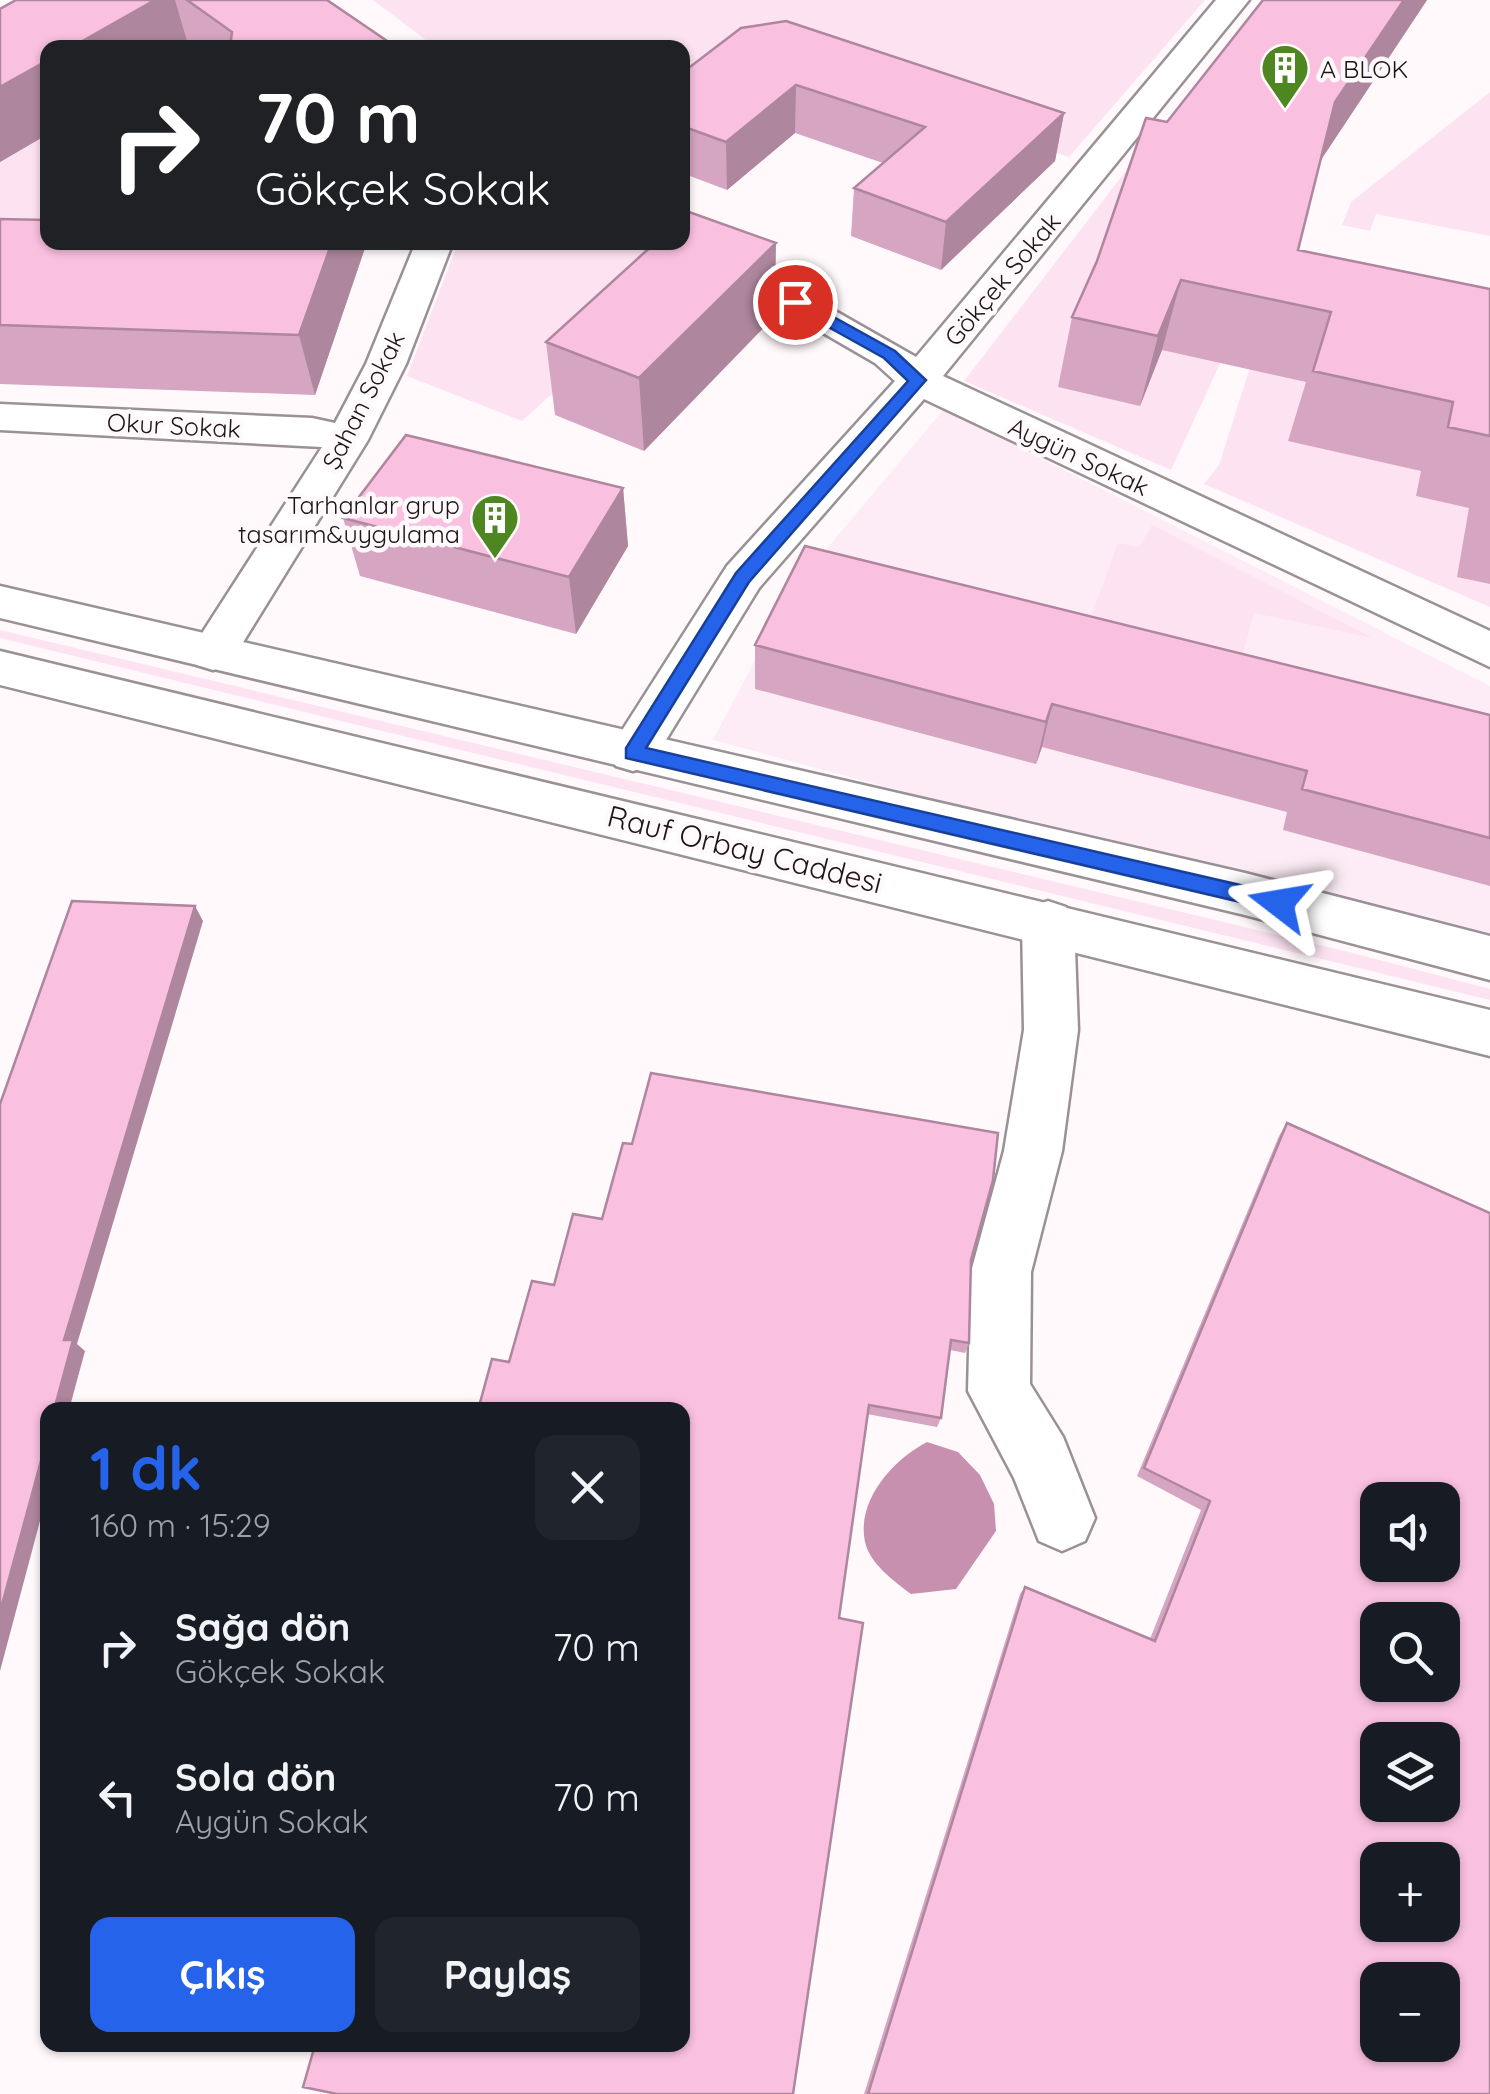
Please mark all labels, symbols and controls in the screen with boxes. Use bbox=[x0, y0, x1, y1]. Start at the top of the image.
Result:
building icon: A BLOK bbox=[1259, 42, 1311, 110]
place label: A BLOK bbox=[1320, 53, 1408, 84]
text: 70 m bbox=[255, 73, 421, 161]
icon: right bbox=[90, 80, 220, 210]
text: Gökçek Sokak bbox=[255, 160, 550, 216]
street label: Gökçek Sokak bbox=[937, 206, 1067, 352]
pin bbox=[753, 260, 838, 345]
icon: arrive bbox=[768, 275, 823, 330]
street label: Şahan Sokak bbox=[315, 326, 411, 474]
street label: Okur Sokak bbox=[106, 406, 242, 444]
street label: Aygün Sokak bbox=[1004, 410, 1154, 502]
place label: Tarhanlar grup tasarım&uygulama bbox=[238, 489, 460, 549]
building icon: Tarhanlar grup tasarım&uygulama bbox=[469, 492, 521, 560]
street label: Rauf Orbay Caddesi bbox=[604, 796, 886, 902]
position arrow bbox=[1227, 851, 1331, 955]
text: 1 dk bbox=[90, 1430, 202, 1505]
button: close bbox=[535, 1435, 640, 1540]
map controls bbox=[1360, 1482, 1460, 2062]
button: sound bbox=[1360, 1482, 1460, 1582]
text: 160 m · 15:29 bbox=[90, 1505, 271, 1545]
button: search bbox=[1360, 1602, 1460, 1702]
text: Sağa dön bbox=[175, 1603, 351, 1651]
icon: right bbox=[90, 1620, 145, 1675]
text: 70 m bbox=[553, 1623, 640, 1671]
text: Gökçek Sokak bbox=[175, 1651, 385, 1691]
button: layers bbox=[1360, 1722, 1460, 1822]
text: Sola dön bbox=[175, 1753, 336, 1801]
icon: left bbox=[90, 1770, 145, 1825]
text: 70 m bbox=[553, 1773, 640, 1821]
text: Aygün Sokak bbox=[175, 1801, 369, 1841]
button: + bbox=[1360, 1842, 1460, 1942]
button: Çıkış bbox=[90, 1917, 355, 2032]
button: Paylaş bbox=[375, 1917, 640, 2032]
button: − bbox=[1360, 1962, 1460, 2062]

